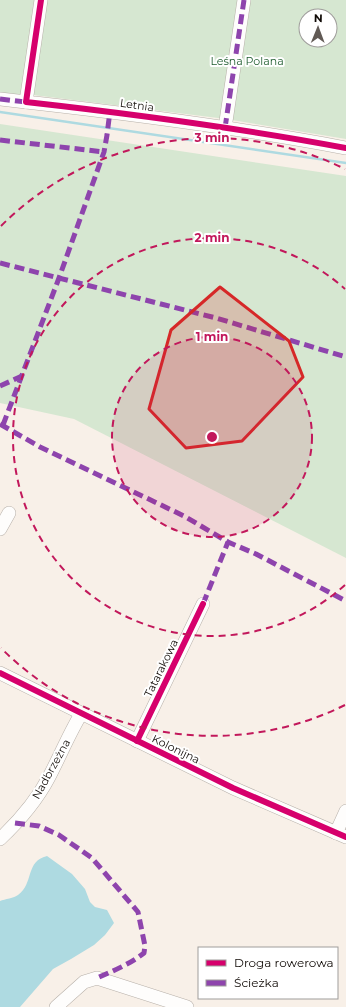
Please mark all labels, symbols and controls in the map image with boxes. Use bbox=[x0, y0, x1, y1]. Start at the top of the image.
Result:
north arrow bbox=[298, 8, 338, 48]
text: N bbox=[314, 11, 323, 25]
park label: Leśna Polana bbox=[210, 54, 284, 68]
street label: Letnia bbox=[119, 96, 155, 114]
text: 3 min bbox=[194, 130, 230, 145]
text: 2 min bbox=[195, 230, 229, 245]
text: 1 min bbox=[196, 329, 228, 344]
centre of rings bbox=[205, 430, 219, 444]
street label: Tatarakowa bbox=[141, 637, 181, 699]
street label: Kolonijna bbox=[150, 731, 202, 767]
street label: Nadbrzeżna bbox=[29, 737, 73, 801]
legend bbox=[198, 947, 338, 999]
text: Droga rowerowa bbox=[234, 955, 334, 970]
text: Ścieżka bbox=[234, 975, 279, 990]

